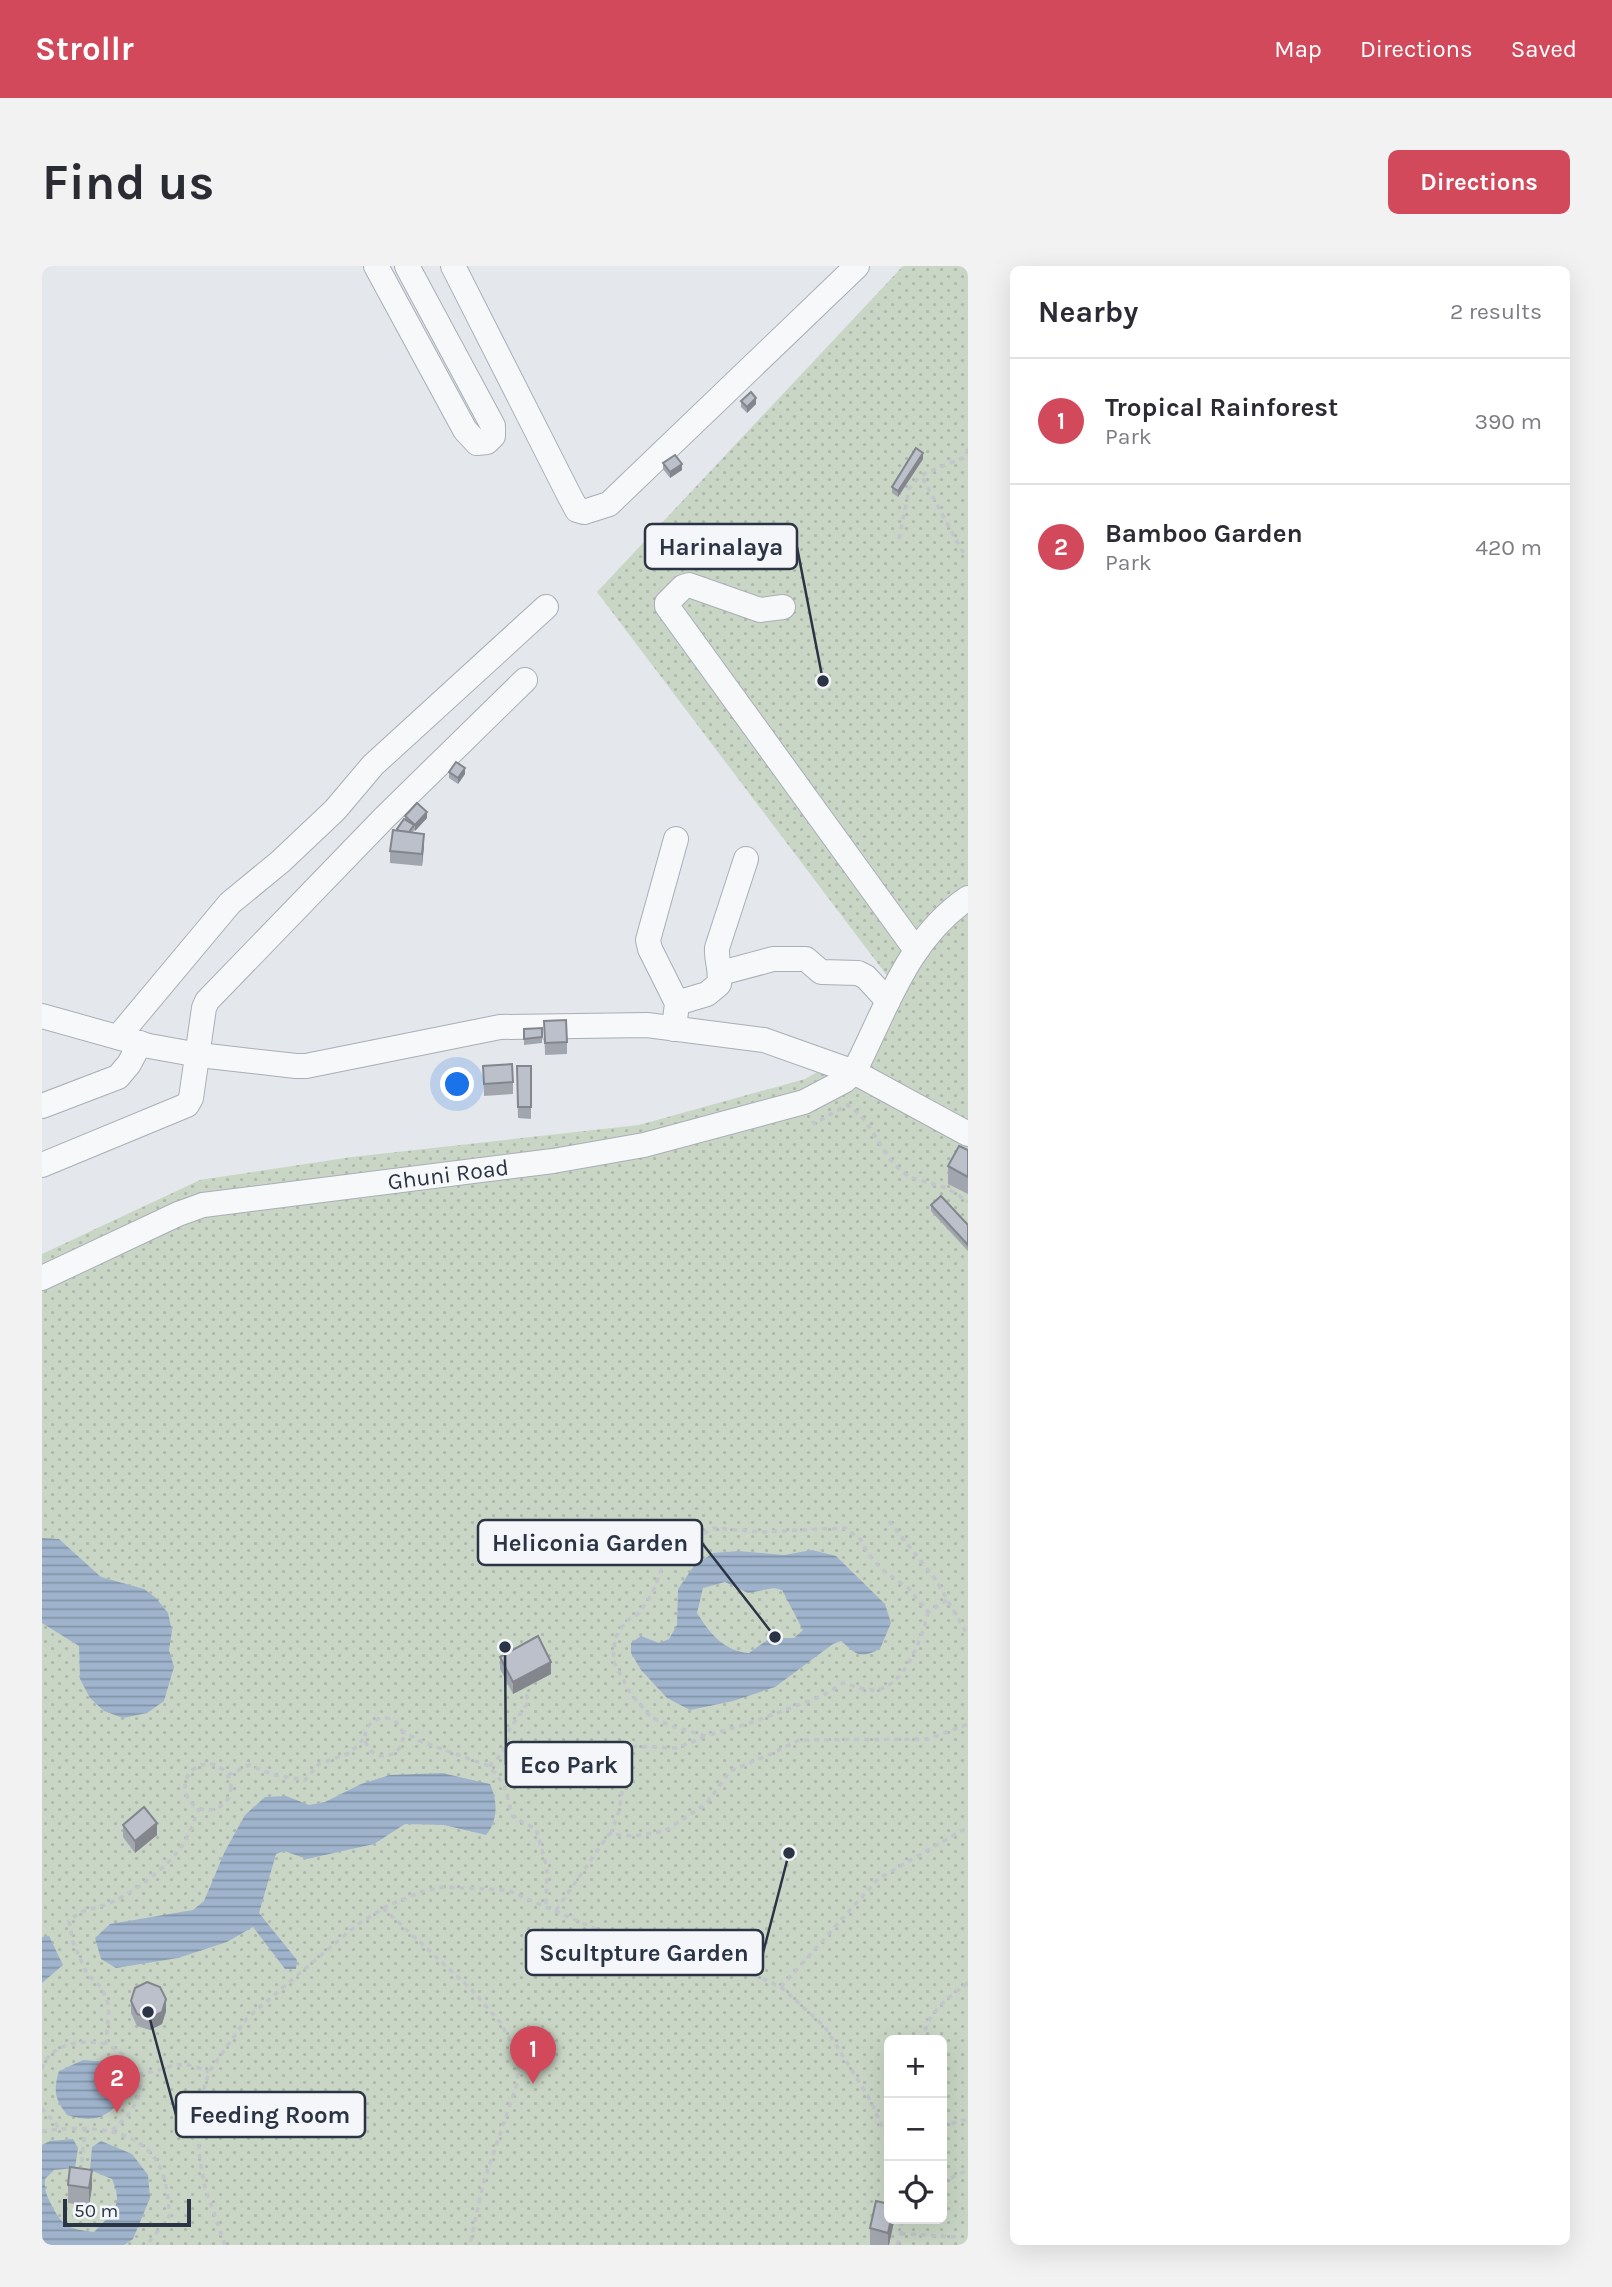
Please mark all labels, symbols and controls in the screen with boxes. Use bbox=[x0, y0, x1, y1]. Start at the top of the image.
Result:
text: Strollr bbox=[35, 30, 134, 68]
text: Map bbox=[1274, 35, 1322, 63]
text: Directions bbox=[1360, 35, 1473, 63]
text: Saved bbox=[1511, 35, 1577, 63]
button: Directions bbox=[1388, 150, 1570, 214]
text: Find us bbox=[42, 154, 214, 211]
text: Nearby bbox=[1038, 294, 1138, 330]
text: 2 results bbox=[1450, 298, 1542, 325]
text: Tropical Rainforest bbox=[1105, 392, 1338, 423]
text: 1 bbox=[1057, 408, 1065, 435]
text: 390 m bbox=[1474, 408, 1542, 435]
text: Park bbox=[1105, 423, 1152, 450]
text: Bamboo Garden bbox=[1105, 518, 1303, 549]
callout: Harinalaya bbox=[645, 524, 797, 569]
text: Harinalaya bbox=[659, 533, 783, 561]
text: 2 bbox=[1054, 534, 1068, 561]
text: 420 m bbox=[1475, 534, 1542, 561]
text: Park bbox=[1105, 549, 1152, 576]
your location bbox=[440, 1067, 474, 1101]
street label: Ghuni Road bbox=[386, 1154, 510, 1196]
callout: Heliconia Garden bbox=[478, 1520, 702, 1565]
text: Heliconia Garden bbox=[492, 1529, 688, 1557]
callout: Eco Park bbox=[506, 1742, 632, 1787]
text: Eco Park bbox=[520, 1751, 618, 1779]
callout: Scultpture Garden bbox=[526, 1930, 763, 1975]
text: Scultpture Garden bbox=[539, 1939, 749, 1967]
pin: 1 bbox=[510, 2026, 556, 2084]
map controls bbox=[884, 2035, 947, 2224]
button: + bbox=[884, 2035, 947, 2098]
pin: 2 bbox=[94, 2055, 140, 2113]
callout: Feeding Room bbox=[176, 2092, 365, 2137]
button: − bbox=[884, 2098, 947, 2161]
text: Feeding Room bbox=[190, 2101, 350, 2129]
button: locate bbox=[884, 2161, 947, 2224]
scale bar bbox=[63, 2196, 191, 2228]
text: 50 m bbox=[74, 2200, 118, 2222]

